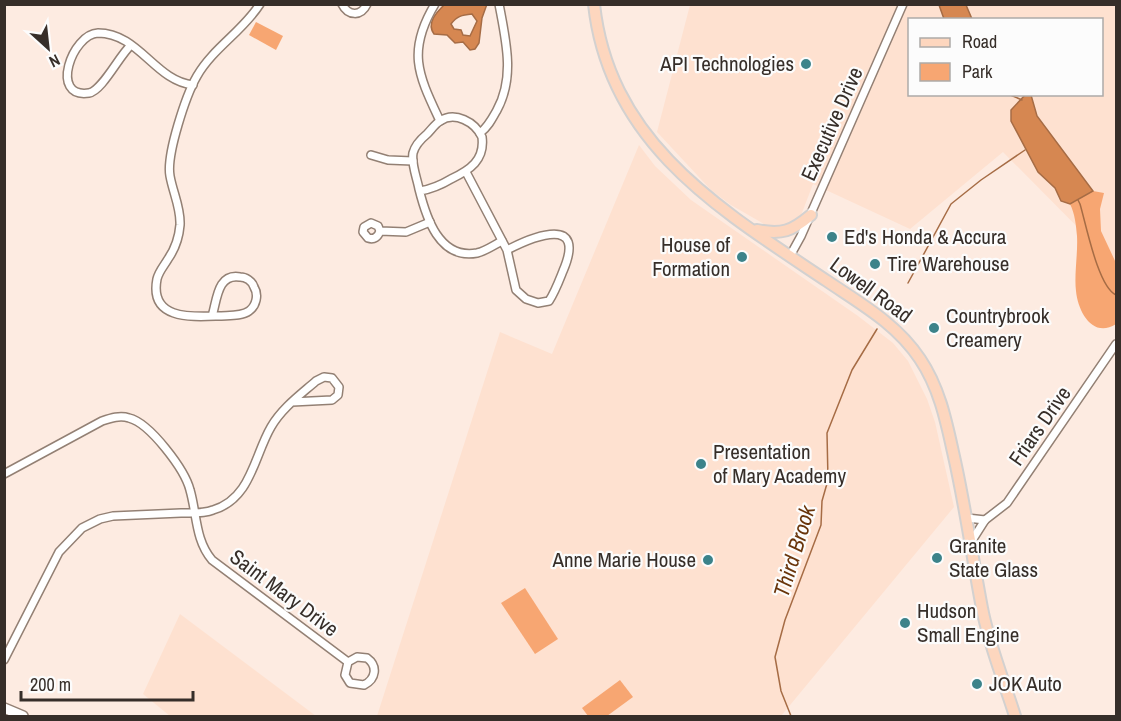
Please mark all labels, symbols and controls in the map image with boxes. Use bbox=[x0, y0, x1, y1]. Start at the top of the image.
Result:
north arrow bbox=[18, 18, 78, 78]
legend bbox=[908, 18, 1103, 96]
text: Road bbox=[962, 29, 997, 54]
text: N bbox=[46, 49, 64, 73]
place label: API Technologies bbox=[659, 49, 794, 78]
marker: API Technologies bbox=[799, 57, 813, 71]
text: Park bbox=[962, 59, 993, 84]
street label: Executive Drive bbox=[794, 62, 870, 185]
place label: Ed's Honda & Accura bbox=[844, 222, 1007, 251]
place label: House of Formation bbox=[652, 230, 730, 283]
marker: Ed's Honda & Accura bbox=[825, 230, 839, 244]
place label: Tire Warehouse bbox=[887, 249, 1009, 278]
marker: House of Formation bbox=[735, 250, 749, 264]
street label: Lowell Road bbox=[824, 250, 918, 329]
marker: Tire Warehouse bbox=[868, 257, 882, 271]
place label: Countrybrook Creamery bbox=[946, 301, 1050, 354]
marker: Countrybrook Creamery bbox=[927, 321, 941, 335]
street label: Friars Drive bbox=[1002, 380, 1078, 471]
place label: Presentation of Mary Academy bbox=[713, 437, 846, 490]
marker: Presentation of Mary Academy bbox=[694, 457, 708, 471]
water label: Third Brook bbox=[766, 501, 822, 600]
place label: Granite State Glass bbox=[949, 531, 1038, 584]
street label: Saint Mary Drive bbox=[224, 542, 345, 643]
place label: Anne Marie House bbox=[551, 545, 696, 574]
marker: Granite State Glass bbox=[930, 551, 944, 565]
marker: Anne Marie House bbox=[701, 553, 715, 567]
place label: Hudson Small Engine bbox=[917, 596, 1019, 649]
marker: Hudson Small Engine bbox=[898, 616, 912, 630]
scale bar bbox=[21, 664, 194, 702]
place label: JOK Auto bbox=[989, 669, 1062, 698]
text: 200 m bbox=[30, 672, 71, 697]
marker: JOK Auto bbox=[970, 677, 984, 691]

